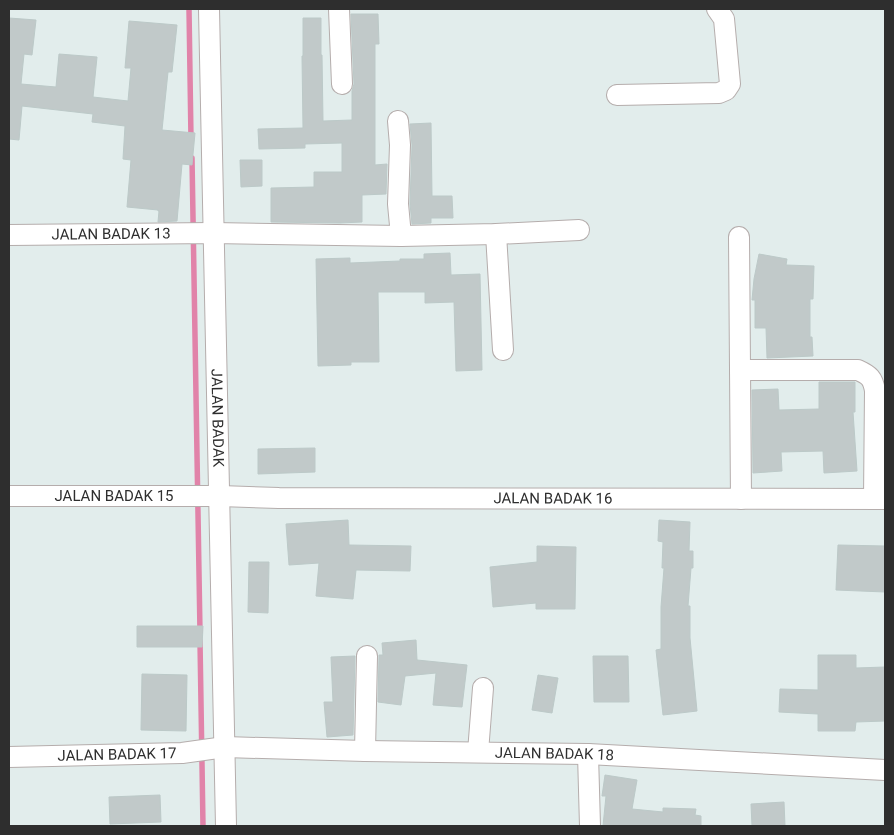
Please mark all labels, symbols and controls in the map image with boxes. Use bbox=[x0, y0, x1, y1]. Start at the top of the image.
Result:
street label: JALAN BADAK 13 bbox=[51, 224, 171, 244]
street label: JALAN BADAK bbox=[207, 369, 228, 468]
street label: JALAN BADAK 15 bbox=[54, 487, 174, 505]
street label: JALAN BADAK 16 bbox=[493, 489, 613, 508]
street label: JALAN BADAK 17 bbox=[57, 744, 177, 765]
street label: JALAN BADAK 18 bbox=[495, 744, 614, 764]

